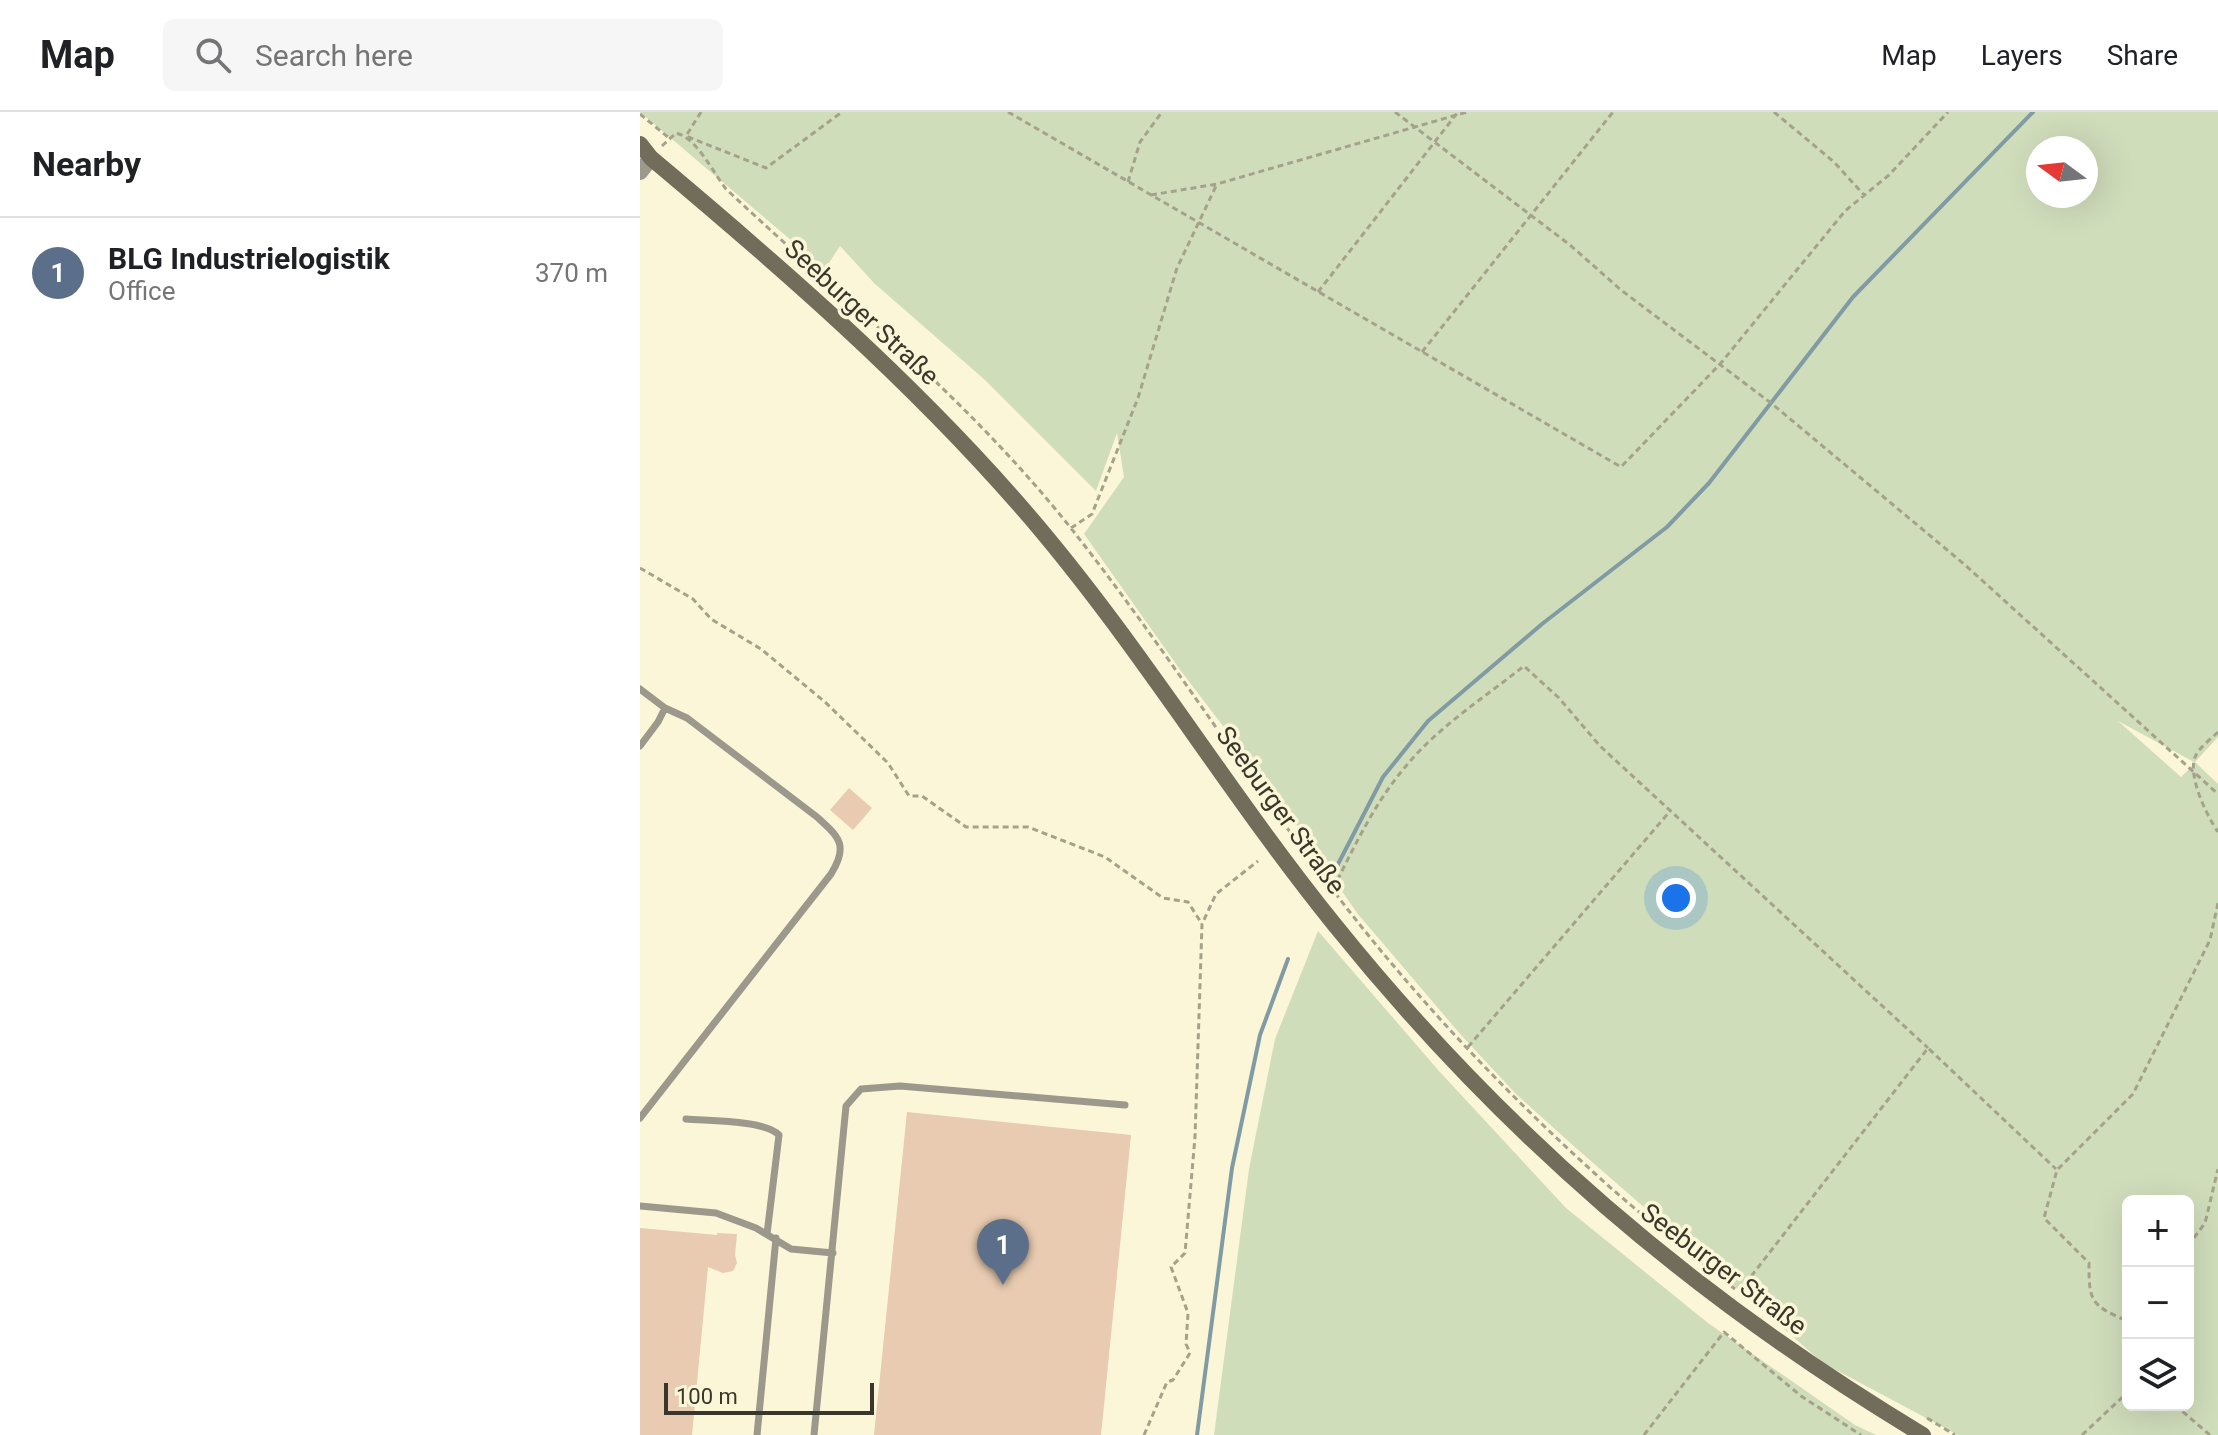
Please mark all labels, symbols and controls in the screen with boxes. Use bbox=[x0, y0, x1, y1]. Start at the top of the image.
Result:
search box bbox=[163, 19, 723, 91]
text: Map bbox=[40, 33, 115, 77]
icon: search bbox=[191, 33, 235, 77]
text: Search here bbox=[255, 38, 413, 73]
text: Map bbox=[1881, 39, 1937, 72]
text: Layers bbox=[1981, 39, 2063, 72]
text: Share bbox=[2107, 39, 2178, 72]
north arrow bbox=[2026, 136, 2098, 208]
text: Nearby bbox=[32, 144, 141, 184]
street label: Seeburger Straße bbox=[779, 233, 945, 391]
text: BLG Industrielogistik bbox=[108, 241, 390, 276]
text: 1 bbox=[51, 258, 65, 288]
text: 370 m bbox=[535, 258, 608, 288]
text: Office bbox=[108, 276, 175, 306]
street label: Seeburger Straße bbox=[1210, 720, 1352, 900]
your location bbox=[1656, 878, 1696, 918]
map controls bbox=[2122, 1195, 2194, 1411]
button: + bbox=[2122, 1195, 2194, 1267]
street label: Seeburger Straße bbox=[1635, 1197, 1813, 1341]
pin: 1 bbox=[977, 1219, 1029, 1285]
button: − bbox=[2122, 1267, 2194, 1339]
button: layers bbox=[2122, 1339, 2194, 1411]
scale bar bbox=[664, 1379, 874, 1415]
text: 100 m bbox=[676, 1384, 738, 1409]

